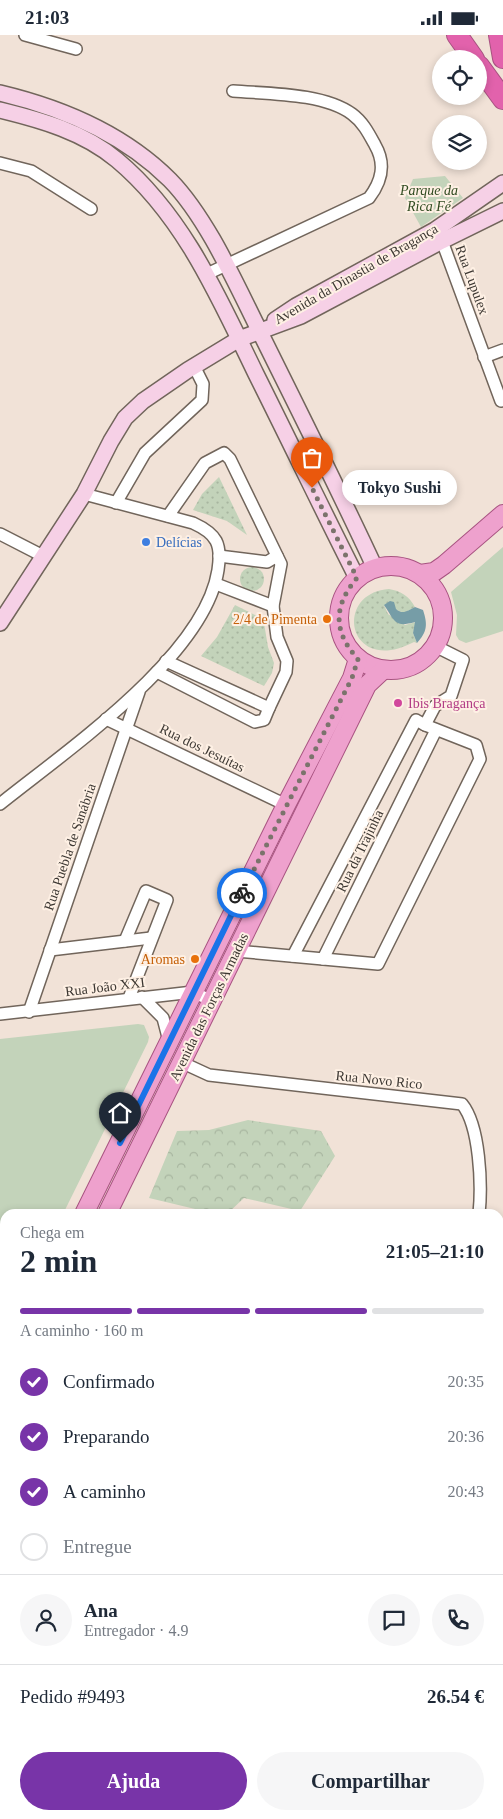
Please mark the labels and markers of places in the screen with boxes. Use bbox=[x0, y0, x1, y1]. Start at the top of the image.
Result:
pin bbox=[291, 437, 333, 488]
callout: Tokyo Sushi bbox=[342, 471, 457, 505]
place label: Delícias bbox=[156, 535, 202, 550]
marker: Delícias bbox=[140, 536, 152, 548]
place label: 2/4 de Pimenta bbox=[233, 612, 318, 627]
marker: 2/4 de Pimenta bbox=[321, 613, 333, 625]
place label: Ibis Bragança bbox=[408, 696, 486, 711]
marker: Ibis Bragança bbox=[392, 697, 404, 709]
place label: Aromas bbox=[141, 952, 185, 967]
marker: Aromas bbox=[189, 953, 201, 965]
pin bbox=[99, 1092, 141, 1143]

